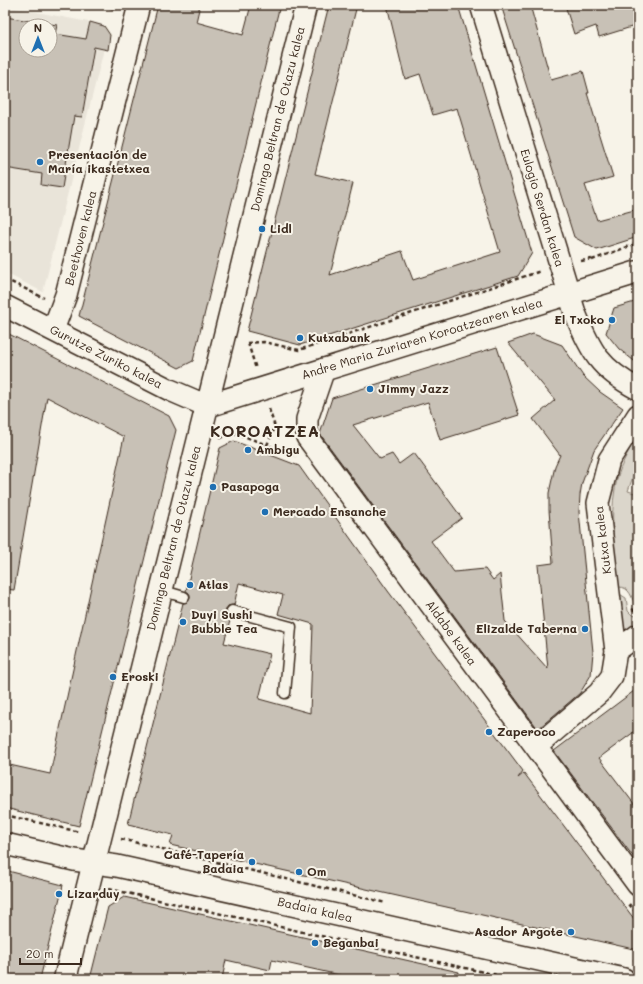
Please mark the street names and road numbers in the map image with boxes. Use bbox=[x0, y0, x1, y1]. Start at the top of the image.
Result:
street label: Domingo Beltran de Otazu kalea bbox=[246, 24, 308, 213]
street label: Eulogio Serdan kalea bbox=[517, 147, 569, 269]
street label: Beethoven kalea bbox=[60, 189, 100, 287]
street label: Andre Maria Zuriaren Koroatzearen kalea bbox=[299, 294, 544, 382]
street label: Gurutze Zuriko kalea bbox=[47, 321, 166, 392]
street label: Domingo Beltran de Otazu kalea bbox=[142, 443, 204, 632]
street label: Kutxa kalea bbox=[590, 505, 614, 575]
street label: Aldabe kalea bbox=[423, 597, 481, 668]
street label: Badaia kalea bbox=[276, 893, 354, 925]

